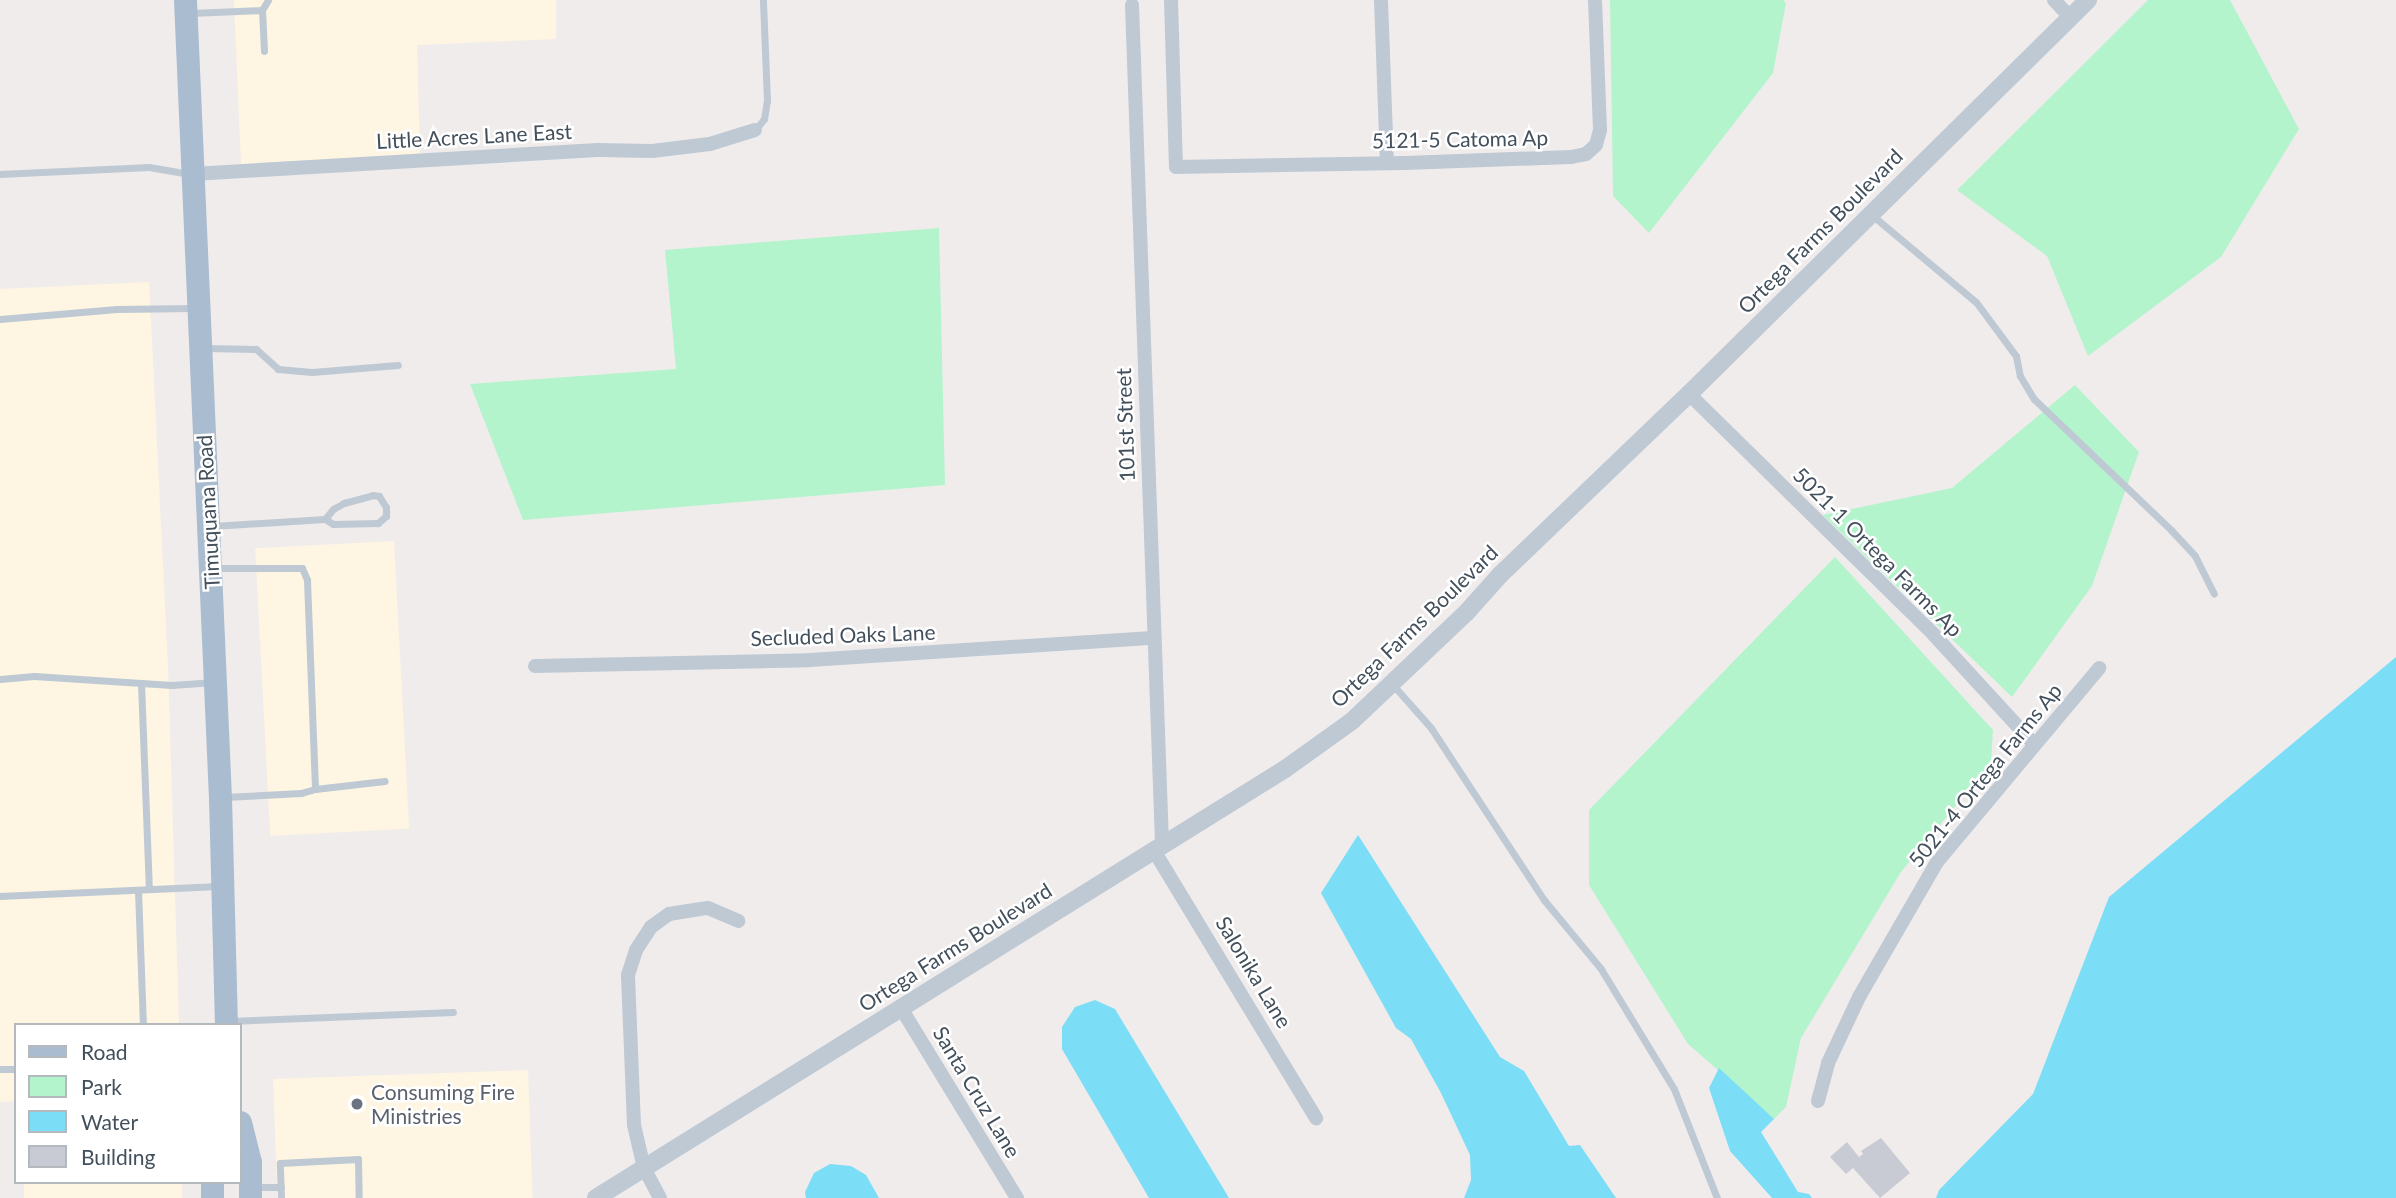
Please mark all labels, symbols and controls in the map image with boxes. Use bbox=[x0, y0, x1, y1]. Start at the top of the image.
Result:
street label: Little Acres Lane East bbox=[375, 118, 573, 154]
street label: 5121-5 Catoma Ap bbox=[1371, 125, 1549, 153]
street label: Ortega Farms Boulevard bbox=[1732, 143, 1908, 319]
street label: 101st Street bbox=[1110, 368, 1140, 482]
street label: Timuquana Road bbox=[191, 434, 225, 590]
street label: 5021-1 Ortega Farms Ap bbox=[1788, 462, 1968, 642]
street label: Ortega Farms Boulevard bbox=[1325, 540, 1503, 712]
street label: Secluded Oaks Lane bbox=[750, 619, 936, 651]
street label: 5021-4 Ortega Farms Ap bbox=[1903, 678, 2067, 872]
street label: Ortega Farms Boulevard bbox=[854, 877, 1056, 1017]
street label: Salonika Lane bbox=[1211, 912, 1297, 1032]
street label: Santa Cruz Lane bbox=[928, 1022, 1026, 1162]
legend bbox=[14, 1023, 242, 1184]
text: Road bbox=[81, 1039, 128, 1064]
text: Park bbox=[81, 1074, 122, 1099]
place label: Consuming Fire Ministries bbox=[371, 1079, 515, 1129]
marker: Consuming Fire Ministries bbox=[349, 1096, 365, 1112]
text: Water bbox=[81, 1109, 138, 1134]
text: Building bbox=[81, 1144, 156, 1169]

